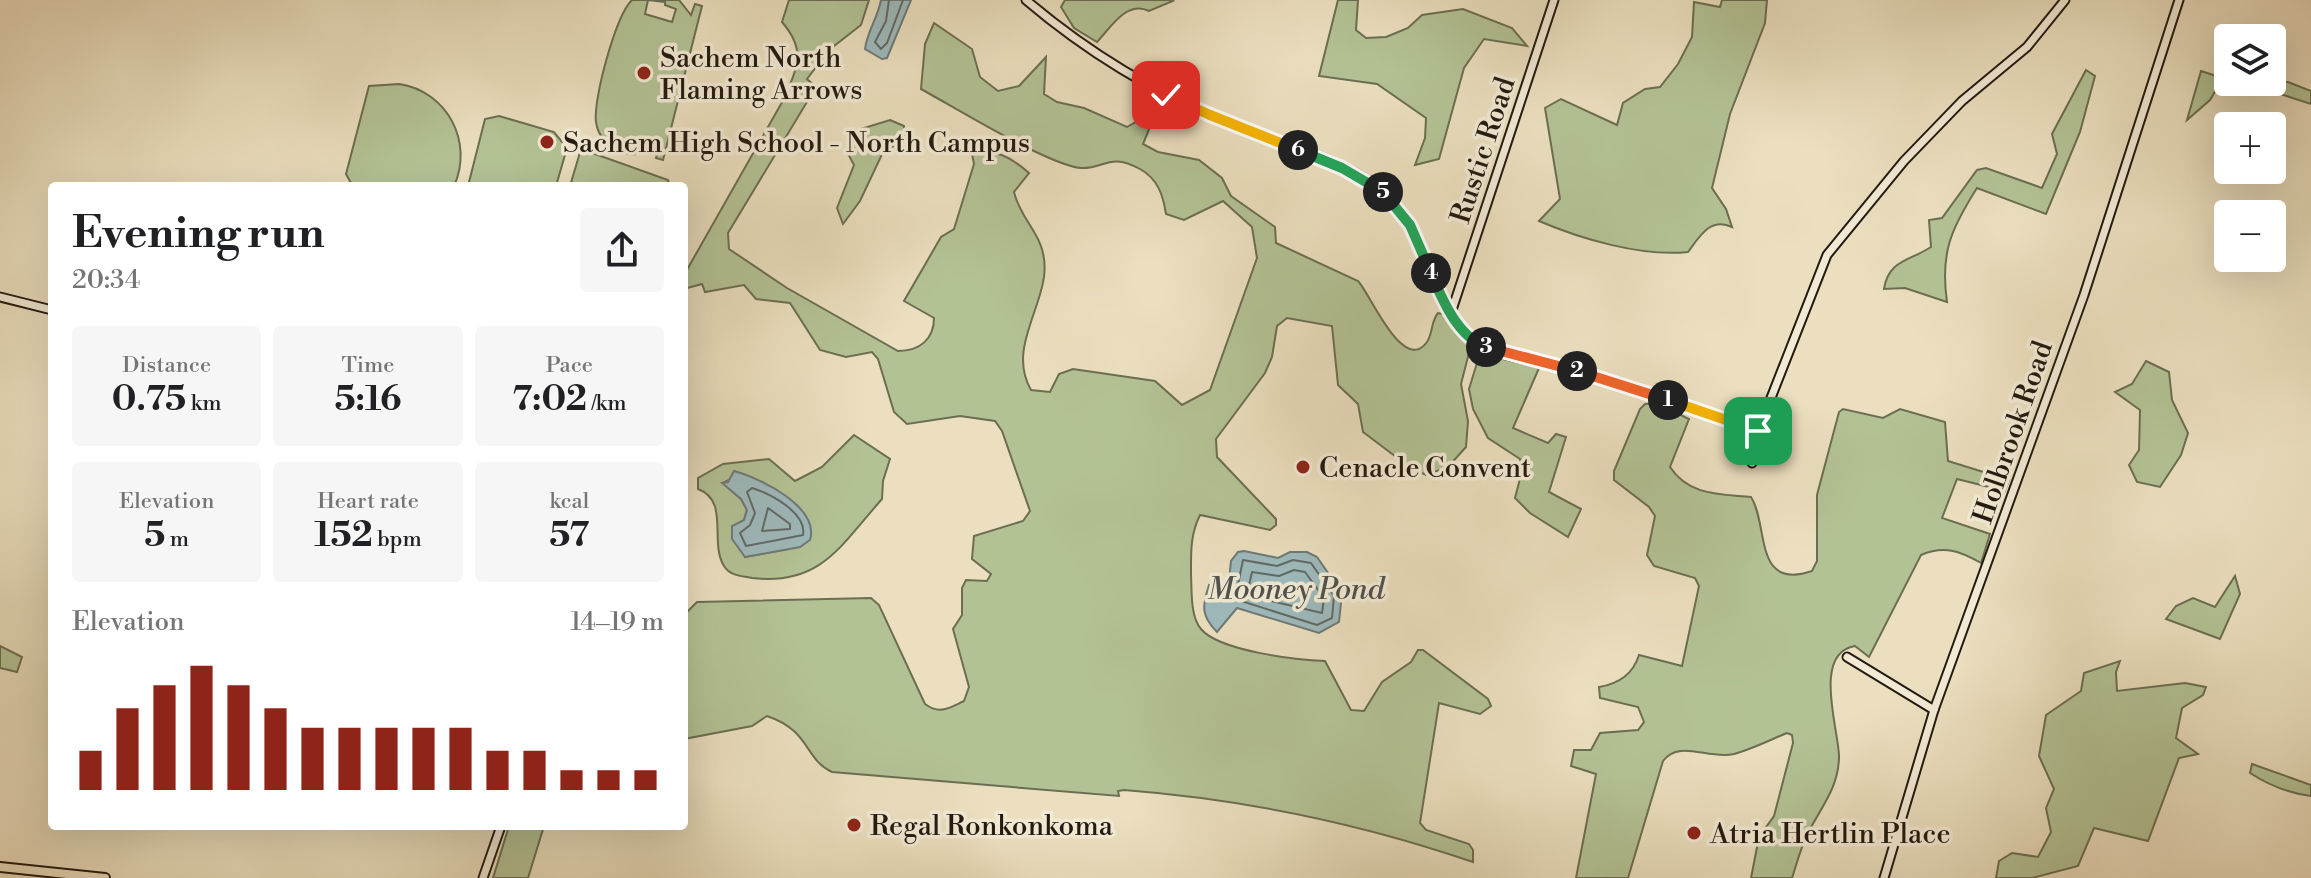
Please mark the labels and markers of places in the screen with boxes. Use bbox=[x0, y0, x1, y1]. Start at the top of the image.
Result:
place label: Sachem North Flaming Arrows bbox=[660, 41, 862, 108]
pin bbox=[1132, 61, 1200, 129]
marker: Sachem North Flaming Arrows bbox=[635, 64, 653, 82]
place label: Sachem High School - North Campus bbox=[563, 126, 1030, 161]
pin: 6 bbox=[1278, 130, 1318, 170]
marker: Sachem High School - North Campus bbox=[538, 133, 556, 151]
pin: 5 bbox=[1363, 172, 1403, 212]
pin: 4 bbox=[1411, 253, 1451, 293]
pin: 3 bbox=[1466, 327, 1506, 367]
pin: 2 bbox=[1557, 351, 1597, 391]
pin: 1 bbox=[1648, 380, 1688, 420]
pin bbox=[1724, 397, 1792, 465]
place label: Cenacle Convent bbox=[1319, 451, 1531, 486]
marker: Cenacle Convent bbox=[1294, 458, 1312, 476]
place label: Regal Ronkonkoma bbox=[870, 809, 1114, 844]
marker: Regal Ronkonkoma bbox=[845, 816, 863, 834]
place label: Atria Hertlin Place bbox=[1709, 817, 1951, 852]
marker: Atria Hertlin Place bbox=[1685, 824, 1703, 842]

